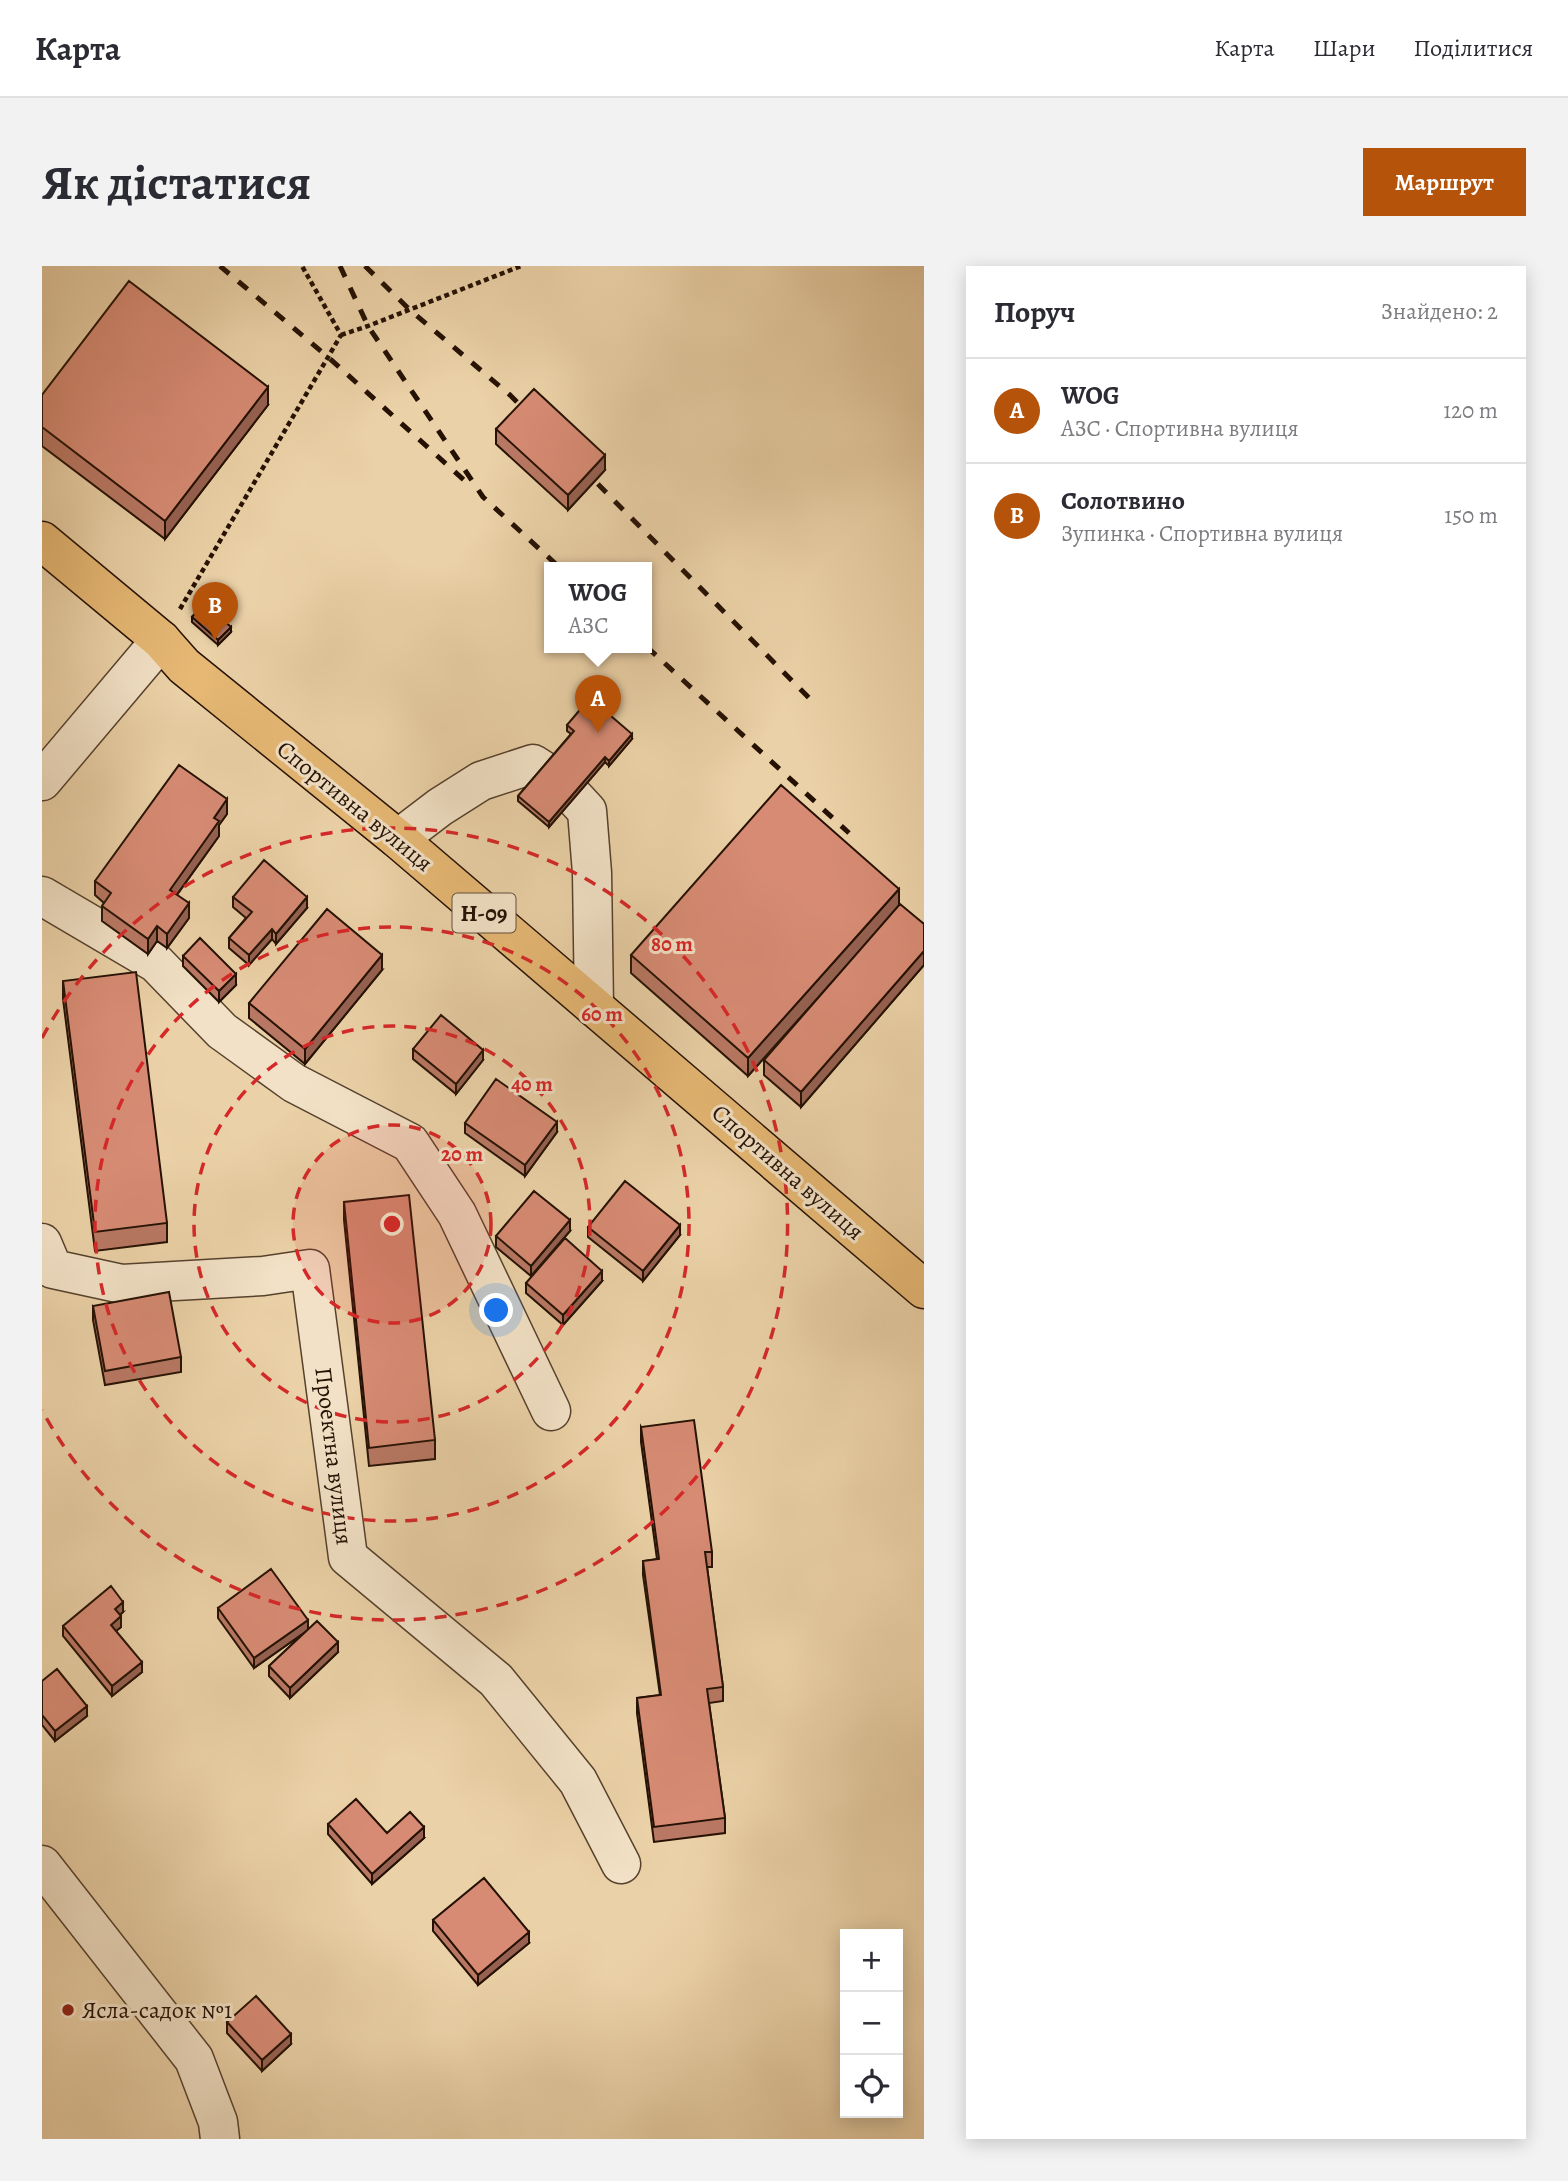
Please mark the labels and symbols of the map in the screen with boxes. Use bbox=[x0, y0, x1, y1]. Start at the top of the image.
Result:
pin: B bbox=[192, 582, 238, 640]
pin: A bbox=[575, 675, 621, 733]
street label: Спортивна вулиця bbox=[270, 733, 440, 879]
road number: Н-09 bbox=[452, 894, 516, 932]
text: 80 m bbox=[651, 930, 693, 958]
text: 60 m bbox=[581, 1000, 623, 1028]
text: 40 m bbox=[511, 1070, 553, 1098]
street label: Спортивна вулиця bbox=[705, 1097, 871, 1247]
text: 20 m bbox=[441, 1140, 483, 1168]
centre of rings bbox=[380, 1212, 404, 1236]
your location bbox=[479, 1293, 513, 1327]
street label: Проектна вулиця bbox=[307, 1365, 361, 1547]
place label: Ясла-садок №1 bbox=[82, 1994, 232, 2026]
marker: Ясла-садок №1 bbox=[60, 2002, 76, 2018]

